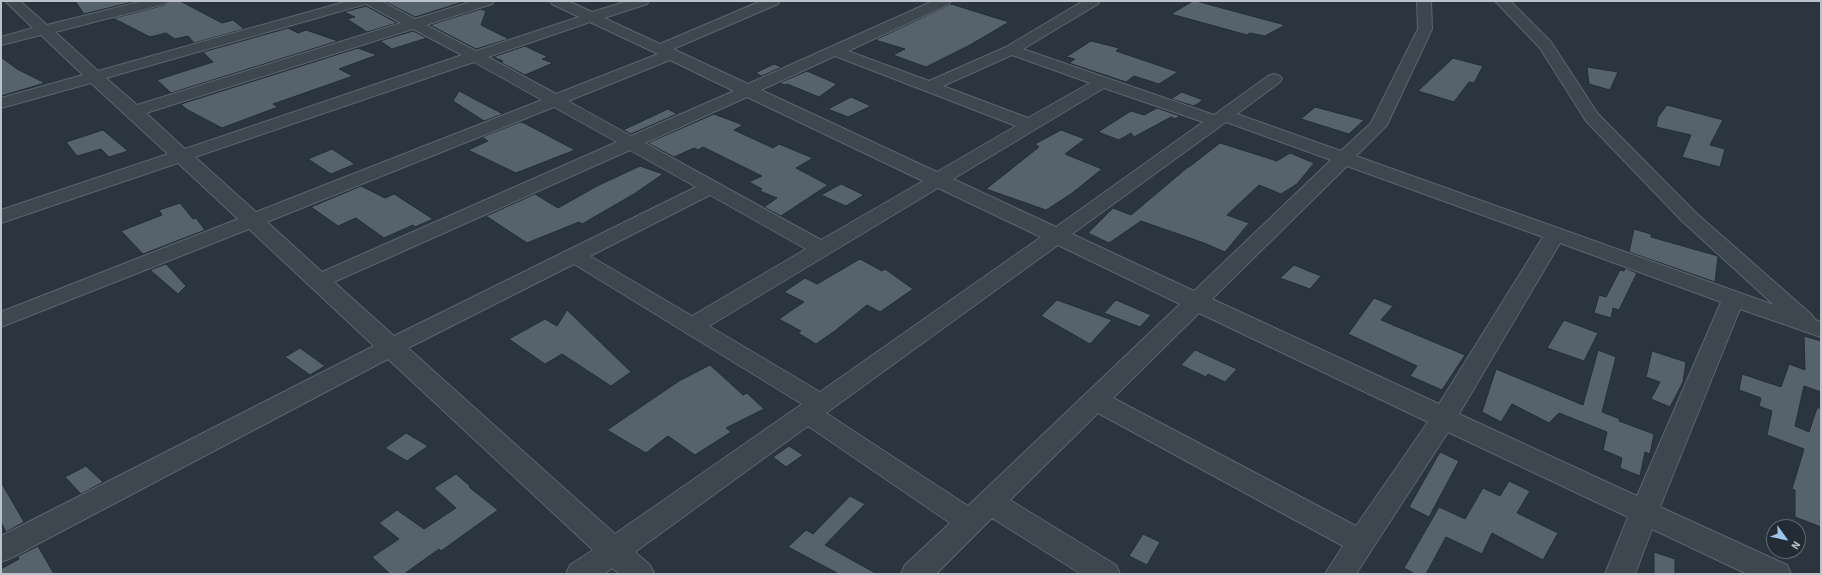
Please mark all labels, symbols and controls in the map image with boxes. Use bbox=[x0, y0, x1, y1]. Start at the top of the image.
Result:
north arrow bbox=[1766, 519, 1806, 559]
text: N bbox=[1787, 538, 1804, 552]

